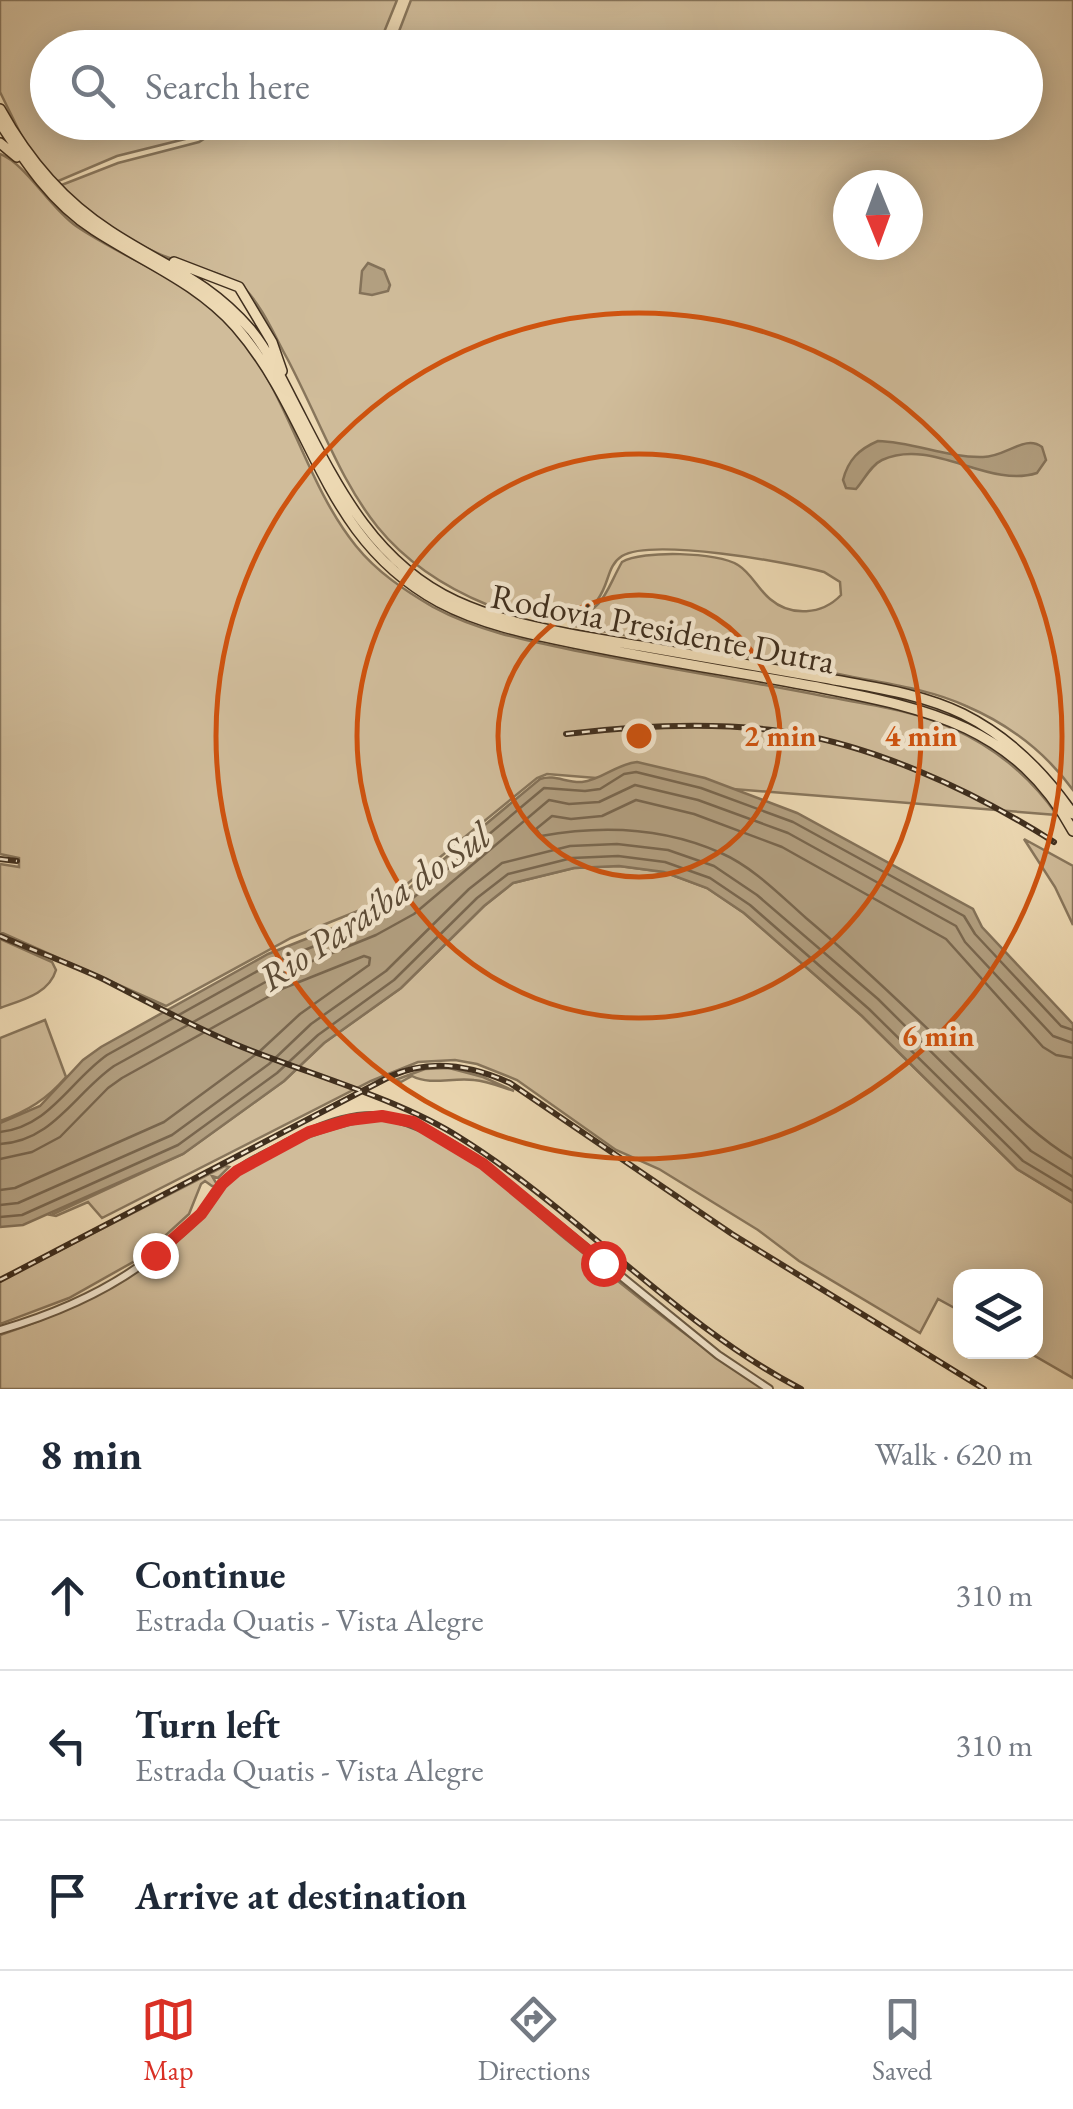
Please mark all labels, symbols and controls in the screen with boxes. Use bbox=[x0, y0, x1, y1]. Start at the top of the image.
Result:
search box bbox=[30, 30, 1043, 140]
icon: search bbox=[65, 58, 120, 113]
text: Search here bbox=[145, 61, 310, 110]
north arrow bbox=[833, 170, 923, 260]
street label: Rodovia Presidente Dutra bbox=[487, 573, 839, 683]
text: 2 min bbox=[743, 716, 817, 755]
text: 4 min bbox=[884, 716, 958, 755]
centre of rings bbox=[621, 718, 657, 754]
water label: Rio Paraíba do Sul bbox=[249, 810, 500, 1002]
text: 6 min bbox=[901, 1016, 975, 1055]
route end bbox=[133, 1233, 179, 1279]
route start bbox=[581, 1241, 627, 1287]
map controls bbox=[953, 1269, 1043, 1359]
button: layers bbox=[953, 1269, 1043, 1359]
text: 8 min bbox=[40, 1427, 142, 1482]
text: Walk · 620 m bbox=[875, 1433, 1033, 1475]
text: Continue bbox=[135, 1550, 286, 1599]
icon: ahead bbox=[40, 1568, 95, 1623]
text: 310 m bbox=[956, 1574, 1033, 1616]
text: Estrada Quatis - Vista Alegre bbox=[135, 1599, 484, 1641]
text: Turn left bbox=[135, 1700, 280, 1749]
icon: left bbox=[40, 1718, 95, 1773]
text: 310 m bbox=[956, 1724, 1033, 1766]
text: Estrada Quatis - Vista Alegre bbox=[135, 1749, 484, 1791]
icon: arrive bbox=[40, 1868, 95, 1923]
text: Arrive at destination bbox=[135, 1871, 467, 1920]
tab: Map bbox=[141, 1992, 196, 2088]
tab: Directions bbox=[478, 1992, 590, 2088]
tab: Saved bbox=[872, 1992, 932, 2088]

